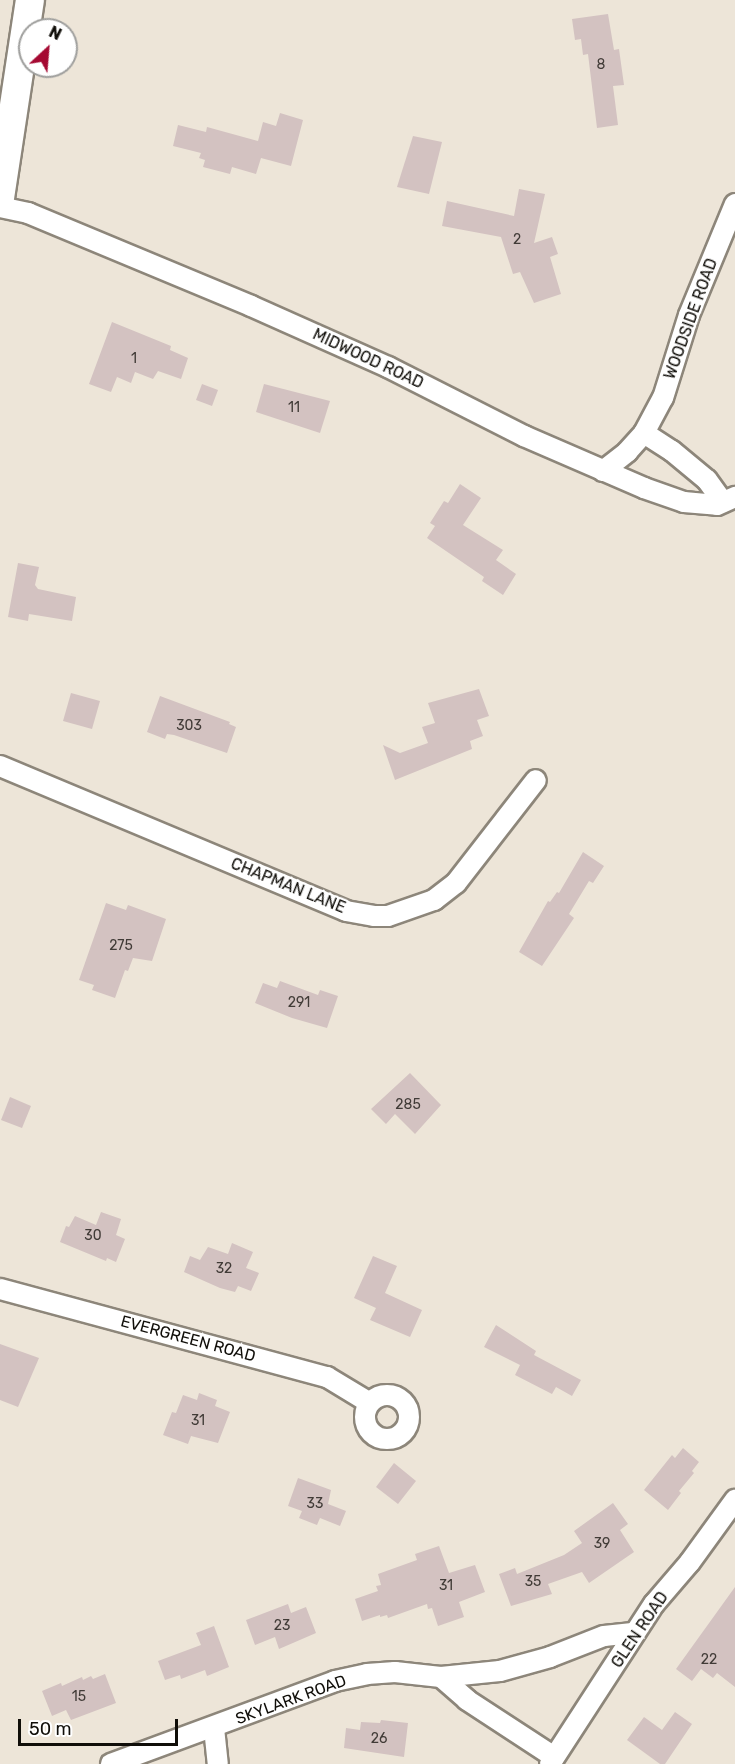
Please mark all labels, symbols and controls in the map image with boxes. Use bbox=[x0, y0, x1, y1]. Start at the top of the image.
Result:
north arrow bbox=[18, 18, 78, 78]
text: N bbox=[46, 22, 65, 44]
house number: 8 bbox=[597, 57, 605, 73]
house number: 2 bbox=[513, 232, 521, 248]
street label: WOODSIDE ROAD bbox=[660, 256, 722, 382]
street label: MIDWOOD ROAD bbox=[310, 325, 426, 393]
house number: 1 bbox=[131, 351, 137, 367]
house number: 11 bbox=[288, 400, 300, 416]
house number: 303 bbox=[176, 718, 202, 734]
street label: CHAPMAN LANE bbox=[228, 854, 348, 918]
house number: 275 bbox=[109, 938, 133, 954]
house number: 291 bbox=[288, 995, 310, 1011]
house number: 285 bbox=[395, 1097, 421, 1113]
house number: 30 bbox=[84, 1228, 102, 1244]
house number: 32 bbox=[216, 1261, 232, 1277]
street label: EVERGREEN ROAD bbox=[118, 1312, 258, 1366]
house number: 31 bbox=[191, 1413, 205, 1429]
house number: 33 bbox=[307, 1496, 323, 1512]
house number: 39 bbox=[594, 1536, 610, 1552]
house number: 35 bbox=[525, 1574, 541, 1590]
house number: 31 bbox=[439, 1578, 453, 1594]
street label: GLEN ROAD bbox=[608, 1588, 672, 1672]
house number: 23 bbox=[274, 1618, 290, 1634]
house number: 22 bbox=[701, 1652, 717, 1668]
street label: SKYLARK ROAD bbox=[233, 1671, 349, 1729]
house number: 15 bbox=[72, 1689, 86, 1705]
scale bar bbox=[21, 1707, 182, 1745]
text: 50 m bbox=[29, 1718, 72, 1740]
house number: 26 bbox=[371, 1731, 387, 1747]

